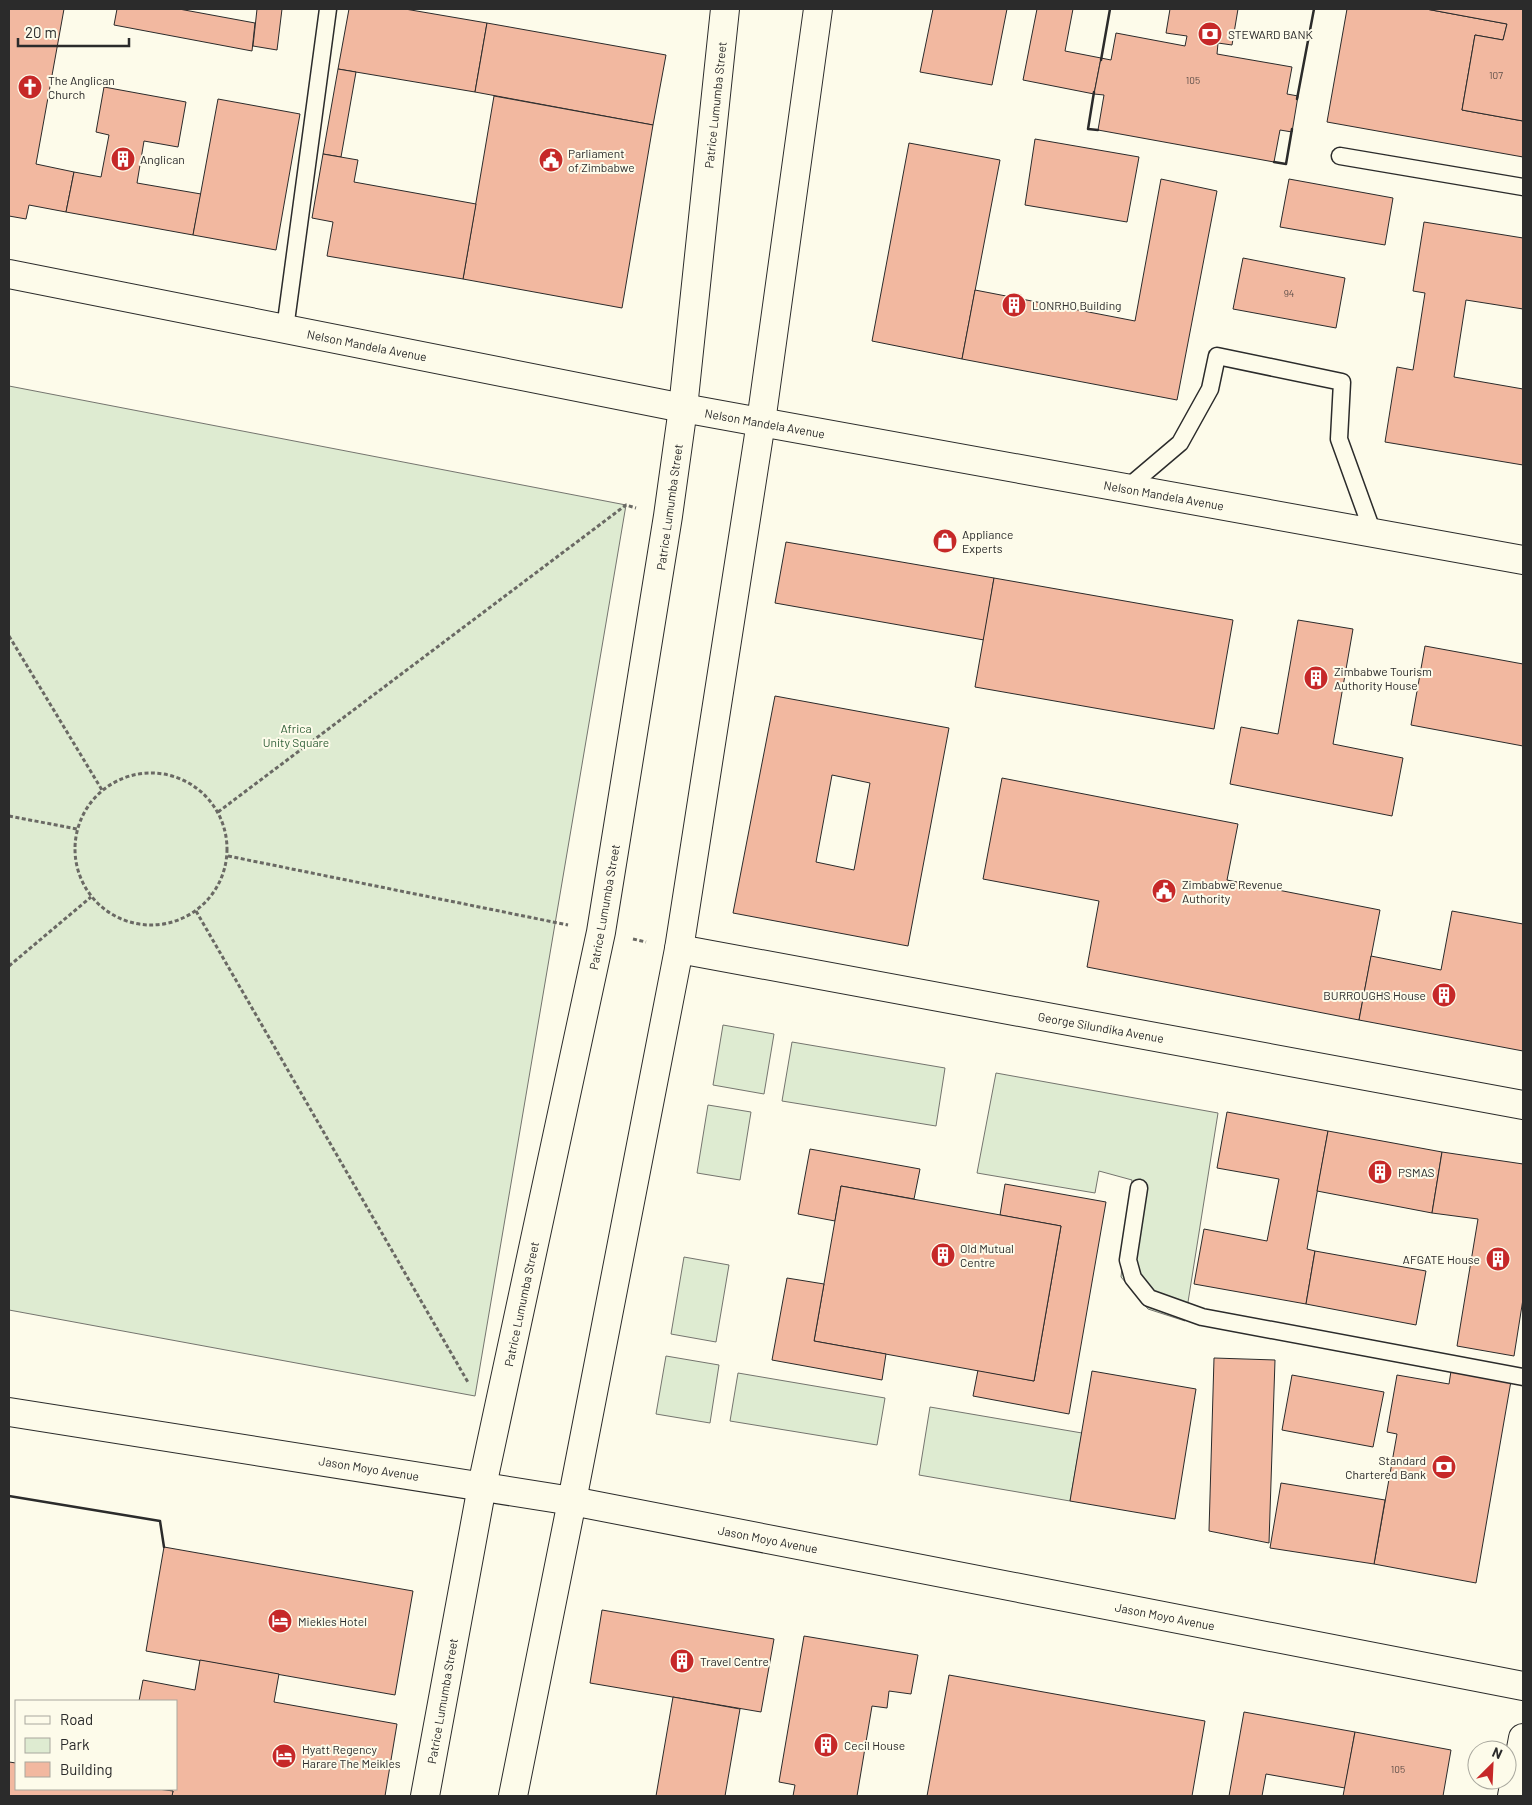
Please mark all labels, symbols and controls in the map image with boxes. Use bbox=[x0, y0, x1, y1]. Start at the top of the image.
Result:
scale bar bbox=[18, 15, 129, 47]
bank icon: STEWARD BANK bbox=[1197, 21, 1223, 47]
text: 20 m bbox=[25, 23, 57, 41]
place label: STEWARD BANK bbox=[1228, 27, 1314, 41]
street label: Patrice Lumumba Street bbox=[701, 41, 729, 169]
house number: 107 bbox=[1489, 69, 1503, 81]
place label: The Anglican Church bbox=[48, 73, 115, 101]
church icon: The Anglican Church bbox=[17, 74, 43, 100]
house number: 105 bbox=[1186, 74, 1200, 86]
building icon: Anglican bbox=[110, 146, 136, 172]
place label: Parliament of Zimbabwe bbox=[568, 146, 635, 174]
public building icon: Parliament of Zimbabwe bbox=[538, 147, 564, 173]
place label: Anglican bbox=[140, 152, 185, 166]
house number: 94 bbox=[1284, 287, 1294, 299]
building icon: LONRHO Building bbox=[1001, 292, 1027, 318]
place label: LONRHO Building bbox=[1032, 298, 1122, 312]
street label: Nelson Mandela Avenue bbox=[306, 326, 428, 364]
street label: Nelson Mandela Avenue bbox=[704, 406, 826, 440]
street label: Patrice Lumumba Street bbox=[653, 443, 685, 571]
street label: Nelson Mandela Avenue bbox=[1103, 478, 1225, 512]
place label: Appliance Experts bbox=[962, 527, 1013, 555]
shop icon: Appliance Experts bbox=[932, 528, 958, 554]
place label: Zimbabwe Tourism Authority House bbox=[1334, 664, 1432, 692]
building icon: Zimbabwe Tourism Authority House bbox=[1303, 665, 1329, 691]
park label: Africa Unity Square bbox=[263, 721, 329, 749]
street label: Patrice Lumumba Street bbox=[586, 843, 622, 971]
place label: Zimbabwe Revenue Authority bbox=[1182, 877, 1283, 905]
public building icon: Zimbabwe Revenue Authority bbox=[1151, 878, 1177, 904]
building icon: BURROUGHS House bbox=[1431, 982, 1457, 1008]
place label: BURROUGHS House bbox=[1323, 988, 1426, 1002]
street label: George Silundika Avenue bbox=[1037, 1009, 1165, 1045]
building icon: PSMAS bbox=[1367, 1159, 1393, 1185]
place label: PSMAS bbox=[1398, 1165, 1435, 1179]
street label: Patrice Lumumba Street bbox=[501, 1240, 541, 1368]
place label: Old Mutual Centre bbox=[960, 1241, 1014, 1269]
building icon: Old Mutual Centre bbox=[930, 1242, 956, 1268]
building icon: AFGATE House bbox=[1485, 1246, 1511, 1272]
place label: AFGATE House bbox=[1403, 1252, 1480, 1266]
street label: Jason Moyo Avenue bbox=[318, 1453, 420, 1483]
place label: Standard Chartered Bank bbox=[1345, 1453, 1426, 1481]
bank icon: Standard Chartered Bank bbox=[1431, 1454, 1457, 1480]
street label: Jason Moyo Avenue bbox=[717, 1522, 819, 1556]
street label: Jason Moyo Avenue bbox=[1114, 1599, 1216, 1633]
hotel icon: Miekles Hotel bbox=[267, 1608, 293, 1634]
place label: Miekles Hotel bbox=[298, 1614, 367, 1628]
street label: Patrice Lumumba Street bbox=[424, 1637, 460, 1765]
building icon: Travel Centre bbox=[669, 1648, 695, 1674]
place label: Travel Centre bbox=[700, 1654, 769, 1668]
legend bbox=[15, 1700, 178, 1790]
text: Road bbox=[60, 1710, 93, 1728]
building icon: Cecil House bbox=[813, 1732, 839, 1758]
text: Park bbox=[60, 1735, 90, 1753]
place label: Cecil House bbox=[844, 1738, 905, 1752]
north arrow bbox=[1467, 1740, 1517, 1790]
place label: Hyatt Regency Harare The Meikles bbox=[302, 1742, 401, 1770]
hotel icon: Hyatt Regency Harare The Meikles bbox=[271, 1743, 297, 1769]
text: N bbox=[1490, 1743, 1505, 1762]
text: Building bbox=[60, 1760, 113, 1778]
house number: 105 bbox=[1391, 1763, 1405, 1775]

